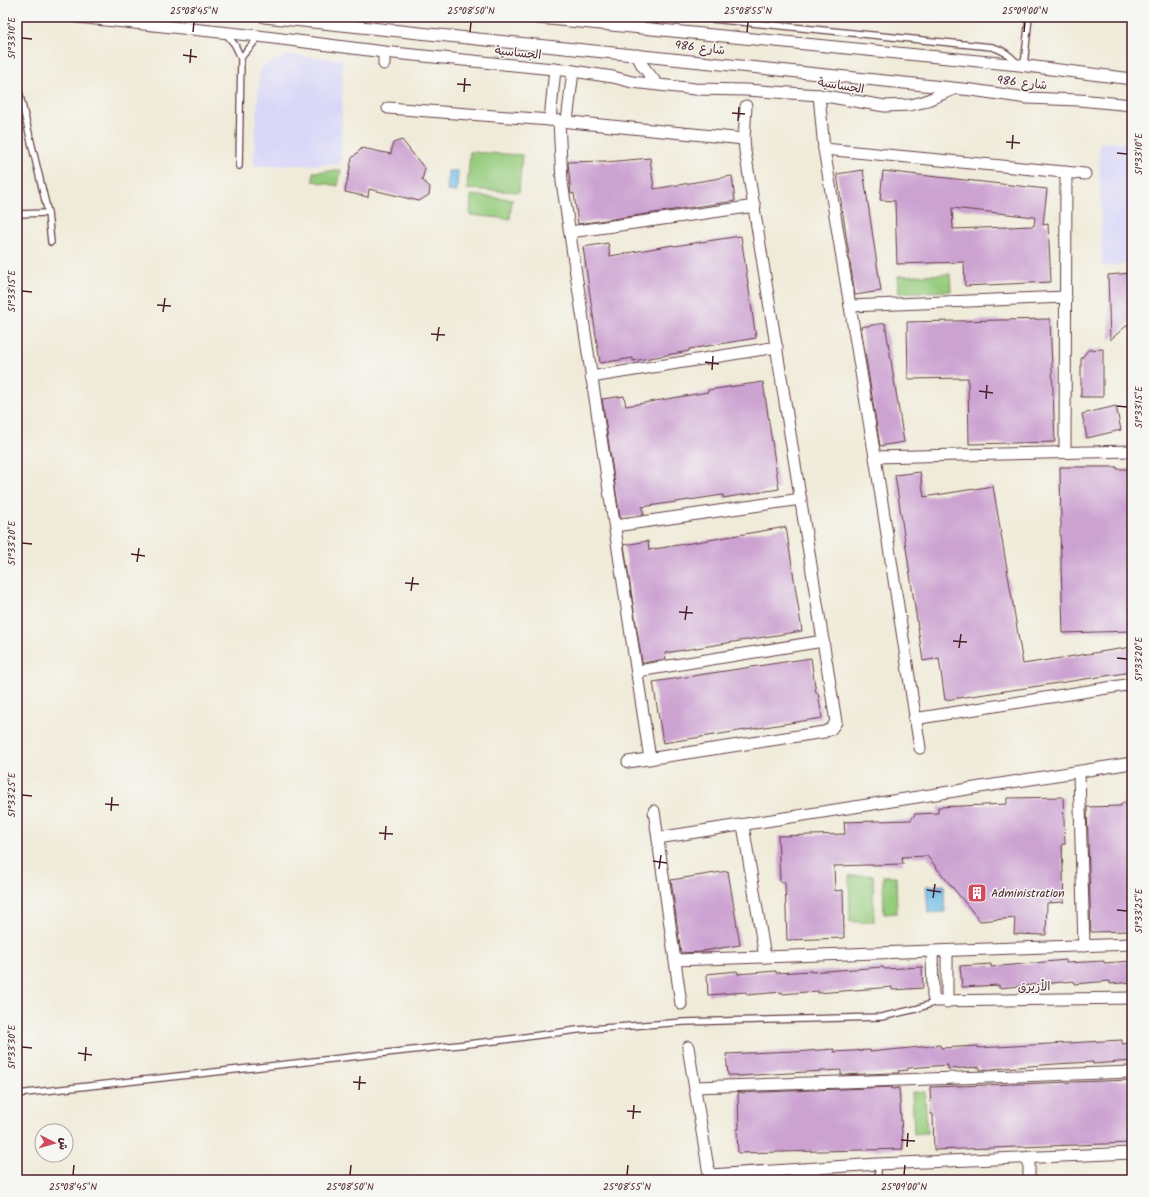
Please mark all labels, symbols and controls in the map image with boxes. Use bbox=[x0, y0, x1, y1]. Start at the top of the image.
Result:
text: 25°08'45"N bbox=[170, 3, 218, 19]
text: 25°08'50"N bbox=[447, 3, 495, 19]
text: 25°08'55"N bbox=[724, 3, 772, 19]
text: 25°09'00"N bbox=[1002, 3, 1048, 19]
text: 51°33'10"E bbox=[4, 16, 20, 59]
street label: شارع 986 bbox=[674, 36, 726, 60]
street label: الجساسية bbox=[494, 41, 542, 65]
street label: شارع 986 bbox=[996, 71, 1048, 95]
street label: الجساسية bbox=[816, 73, 866, 99]
text: 51°33'10"E bbox=[1131, 132, 1147, 175]
text: 51°33'15"E bbox=[4, 269, 20, 312]
text: 51°33'15"E bbox=[1131, 385, 1147, 428]
text: 51°33'20"E bbox=[4, 519, 20, 565]
text: 51°33'20"E bbox=[1131, 635, 1147, 681]
text: 51°33'25"E bbox=[4, 771, 20, 818]
building icon: Administration bbox=[966, 882, 988, 904]
place label: Administration bbox=[991, 884, 1065, 903]
text: 51°33'25"E bbox=[1131, 887, 1147, 934]
street label: الأزيرق bbox=[1018, 977, 1051, 997]
text: 51°33'30"E bbox=[4, 1024, 20, 1069]
north arrow bbox=[34, 1123, 74, 1163]
text: ش bbox=[53, 1137, 73, 1151]
text: 25°08'45"N bbox=[49, 1179, 97, 1195]
text: 25°08'50"N bbox=[326, 1179, 374, 1195]
text: 25°08'55"N bbox=[603, 1179, 651, 1195]
text: 25°09'00"N bbox=[881, 1179, 927, 1195]

